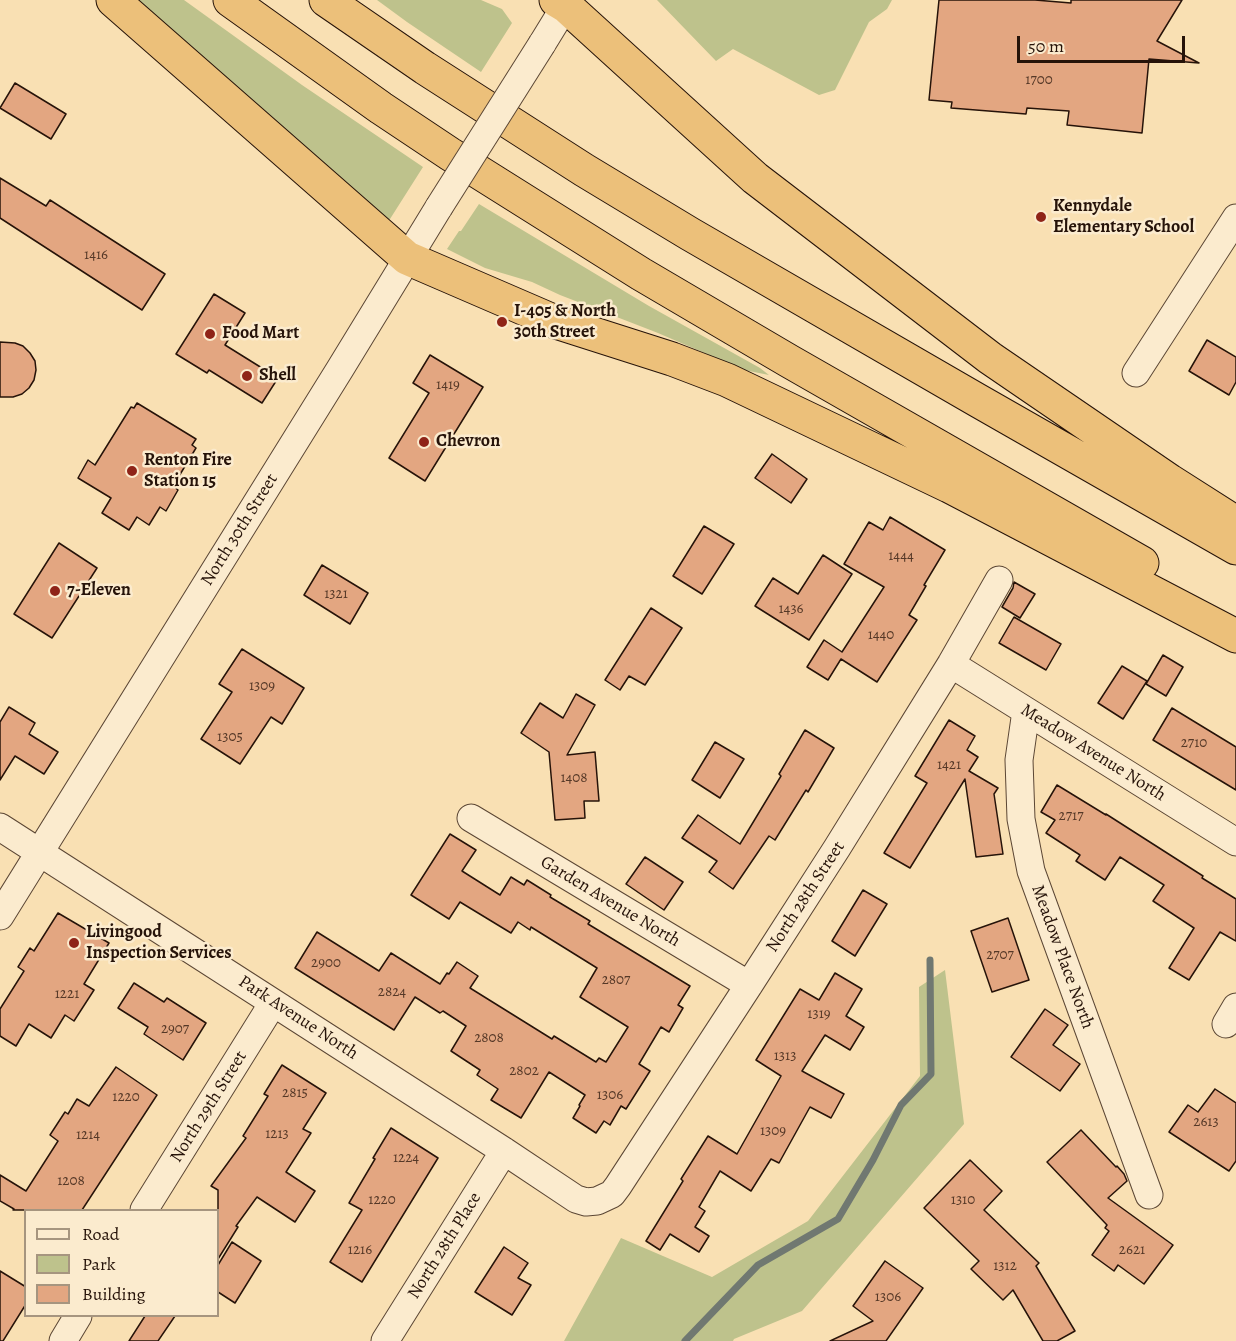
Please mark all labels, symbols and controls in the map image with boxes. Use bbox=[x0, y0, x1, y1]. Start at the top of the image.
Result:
scale bar bbox=[1020, 24, 1188, 62]
text: 50 m bbox=[1028, 34, 1064, 58]
house number: 1700 bbox=[1025, 71, 1053, 89]
place label: Kennydale Elementary School bbox=[1053, 196, 1194, 238]
marker: Kennydale Elementary School bbox=[1034, 210, 1048, 224]
house number: 1416 bbox=[84, 246, 108, 264]
place label: I-405 & North 30th Street bbox=[514, 301, 616, 344]
marker: I-405 & North 30th Street bbox=[495, 315, 509, 329]
place label: Food Mart bbox=[222, 323, 299, 345]
marker: Food Mart bbox=[203, 327, 217, 341]
place label: Shell bbox=[259, 365, 296, 387]
marker: Shell bbox=[240, 369, 254, 383]
house number: 1419 bbox=[436, 376, 460, 394]
place label: Chevron bbox=[436, 431, 500, 453]
marker: Chevron bbox=[417, 435, 431, 449]
place label: Renton Fire Station 15 bbox=[144, 450, 232, 492]
marker: Renton Fire Station 15 bbox=[125, 464, 139, 478]
street label: North 30th Street bbox=[197, 470, 283, 590]
house number: 1444 bbox=[888, 547, 914, 565]
place label: 7-Eleven bbox=[67, 580, 131, 602]
marker: 7-Eleven bbox=[48, 584, 62, 598]
house number: 1321 bbox=[324, 585, 348, 603]
house number: 1436 bbox=[778, 600, 804, 618]
house number: 1440 bbox=[868, 626, 894, 644]
house number: 1309 bbox=[249, 677, 275, 695]
street label: Meadow Avenue North bbox=[1016, 700, 1170, 806]
house number: 1305 bbox=[217, 728, 243, 746]
house number: 2710 bbox=[1181, 734, 1207, 752]
house number: 1421 bbox=[937, 756, 961, 774]
house number: 1408 bbox=[560, 769, 588, 787]
house number: 2717 bbox=[1059, 807, 1083, 825]
street label: North 28th Street bbox=[762, 837, 850, 957]
street label: Garden Avenue North bbox=[536, 852, 684, 952]
street label: Meadow Place North bbox=[1026, 882, 1098, 1032]
place label: Livingood Inspection Services bbox=[86, 922, 232, 964]
marker: Livingood Inspection Services bbox=[67, 936, 81, 950]
house number: 2707 bbox=[986, 946, 1014, 964]
house number: 2900 bbox=[311, 954, 341, 972]
street label: Park Avenue North bbox=[234, 971, 362, 1065]
house number: 2807 bbox=[602, 971, 630, 989]
house number: 2824 bbox=[378, 983, 406, 1001]
house number: 1221 bbox=[55, 985, 79, 1003]
house number: 1319 bbox=[807, 1005, 831, 1023]
house number: 2907 bbox=[161, 1020, 189, 1038]
house number: 2808 bbox=[474, 1029, 504, 1047]
street label: North 29th Street bbox=[166, 1047, 252, 1167]
house number: 1313 bbox=[774, 1047, 796, 1065]
house number: 2802 bbox=[509, 1062, 539, 1080]
house number: 2815 bbox=[282, 1084, 308, 1102]
house number: 1306 bbox=[597, 1086, 623, 1104]
house number: 1220 bbox=[112, 1088, 140, 1106]
house number: 2613 bbox=[1193, 1113, 1219, 1131]
house number: 1309 bbox=[760, 1122, 786, 1140]
house number: 1213 bbox=[265, 1125, 289, 1143]
house number: 1214 bbox=[76, 1126, 100, 1144]
house number: 1224 bbox=[393, 1149, 419, 1167]
house number: 1208 bbox=[57, 1172, 85, 1190]
street label: North 28th Place bbox=[403, 1189, 487, 1303]
house number: 1220 bbox=[368, 1191, 396, 1209]
house number: 1310 bbox=[951, 1191, 975, 1209]
legend bbox=[24, 1209, 219, 1317]
text: Road bbox=[82, 1222, 119, 1246]
house number: 1216 bbox=[348, 1241, 372, 1259]
house number: 2621 bbox=[1119, 1241, 1145, 1259]
text: Park bbox=[82, 1252, 116, 1276]
house number: 1312 bbox=[993, 1257, 1017, 1275]
text: Building bbox=[82, 1282, 146, 1306]
house number: 1306 bbox=[875, 1288, 901, 1306]

